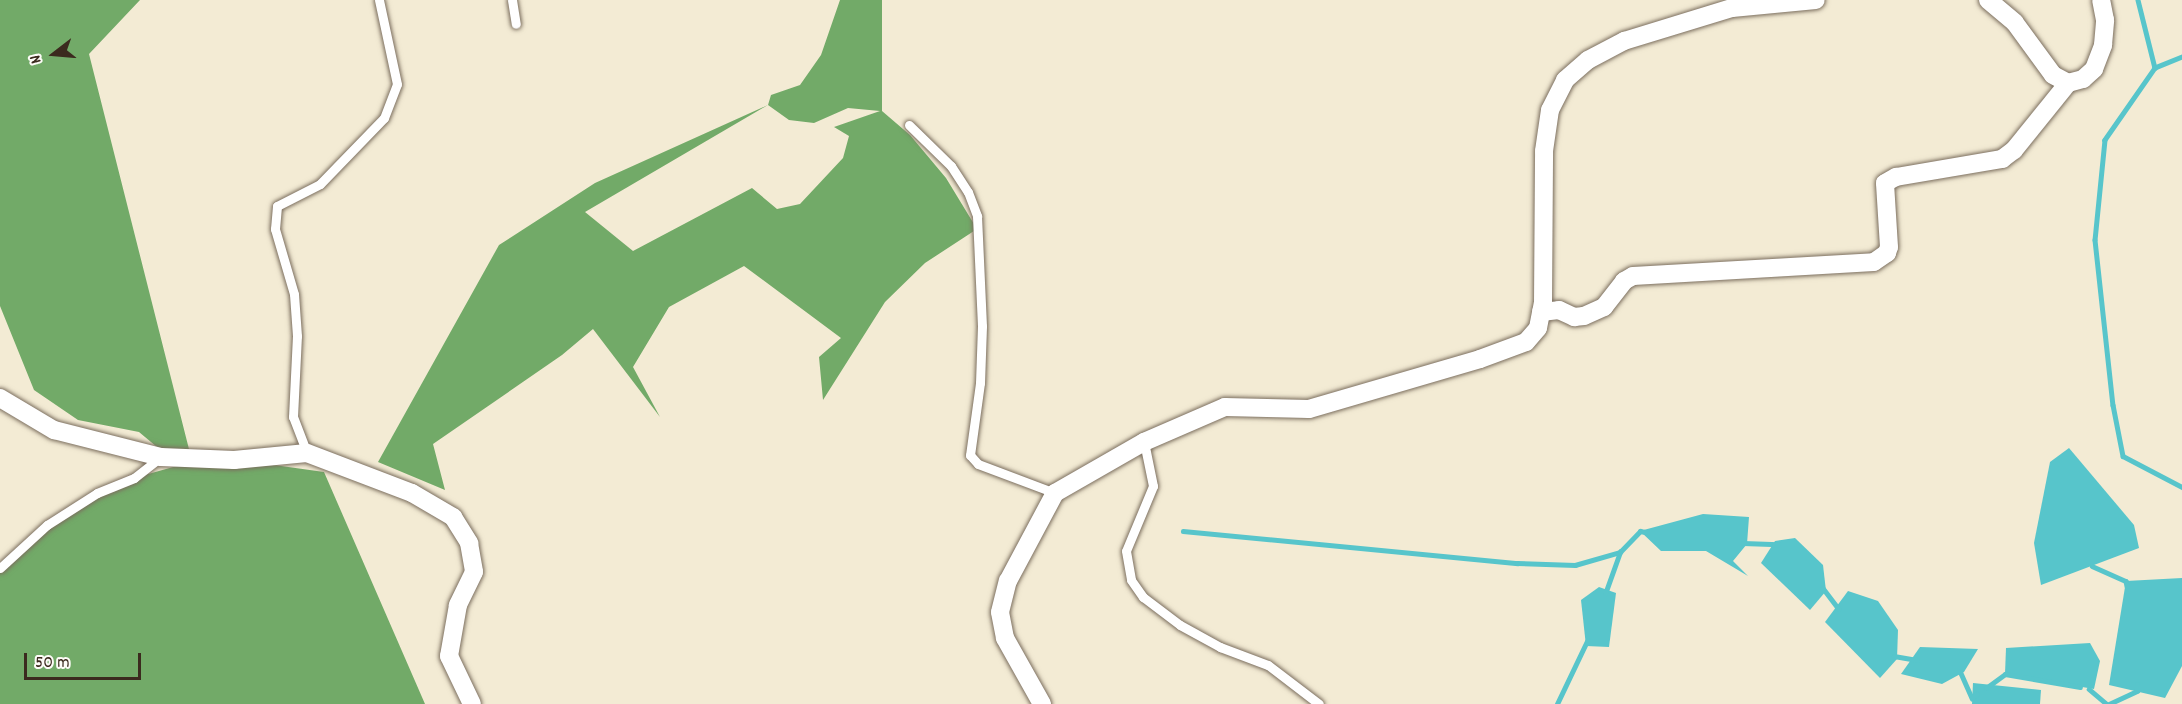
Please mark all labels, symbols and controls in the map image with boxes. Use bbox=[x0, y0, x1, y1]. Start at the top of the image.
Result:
north arrow bbox=[24, 24, 84, 84]
text: N bbox=[24, 52, 48, 66]
scale bar bbox=[27, 641, 144, 679]
text: 50 m bbox=[35, 651, 70, 676]

